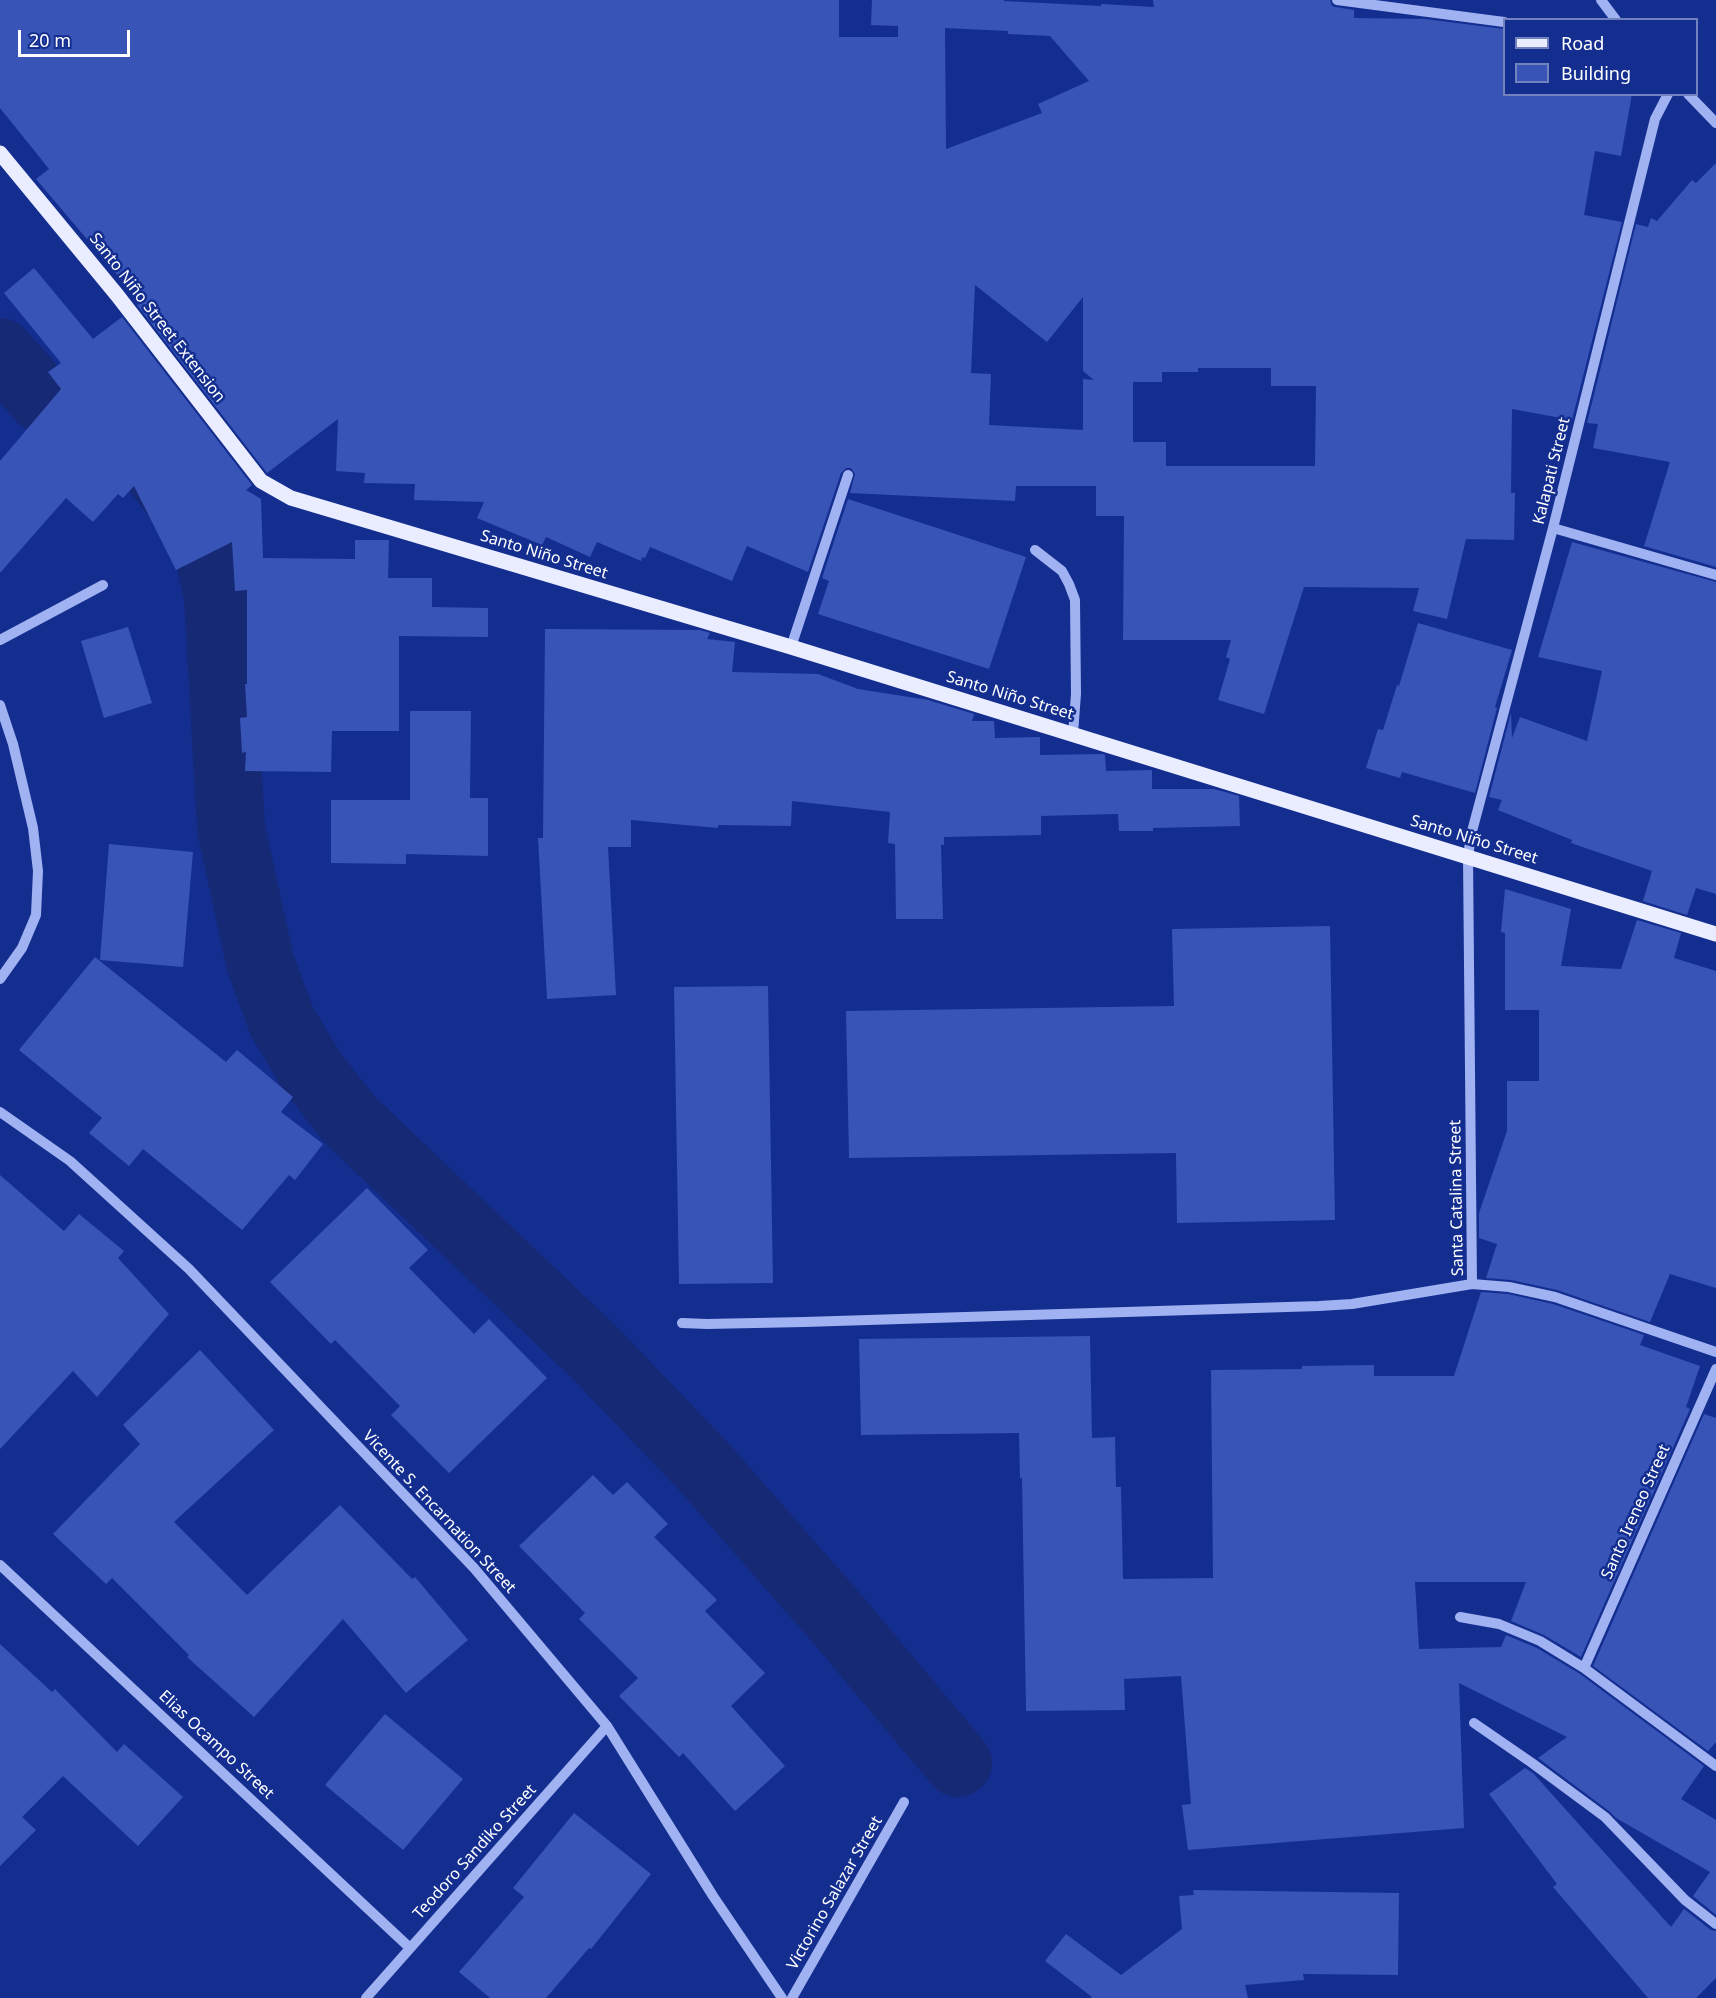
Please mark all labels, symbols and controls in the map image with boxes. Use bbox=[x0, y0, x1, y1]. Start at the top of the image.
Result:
scale bar bbox=[21, 18, 134, 56]
legend bbox=[1503, 18, 1698, 96]
text: 20 m bbox=[29, 28, 71, 52]
text: Road bbox=[1561, 31, 1604, 55]
text: Building bbox=[1561, 61, 1631, 85]
street label: Santo Niño Street Extension bbox=[85, 230, 229, 406]
street label: Kalapati Street bbox=[1529, 416, 1575, 526]
street label: Santo Niño Street bbox=[478, 527, 610, 583]
street label: Santo Niño Street bbox=[944, 668, 1076, 724]
street label: Santo Niño Street bbox=[1408, 812, 1540, 868]
street label: Santa Catalina Street bbox=[1446, 1120, 1468, 1276]
street label: Vicente S. Encarnation Street bbox=[358, 1427, 520, 1597]
street label: Santo Ireneo Street bbox=[1598, 1442, 1674, 1582]
street label: Elias Ocampo Street bbox=[154, 1687, 278, 1803]
street label: Teodoro Sandiko Street bbox=[409, 1781, 541, 1923]
street label: Victorino Salazar Street bbox=[783, 1813, 887, 1973]

